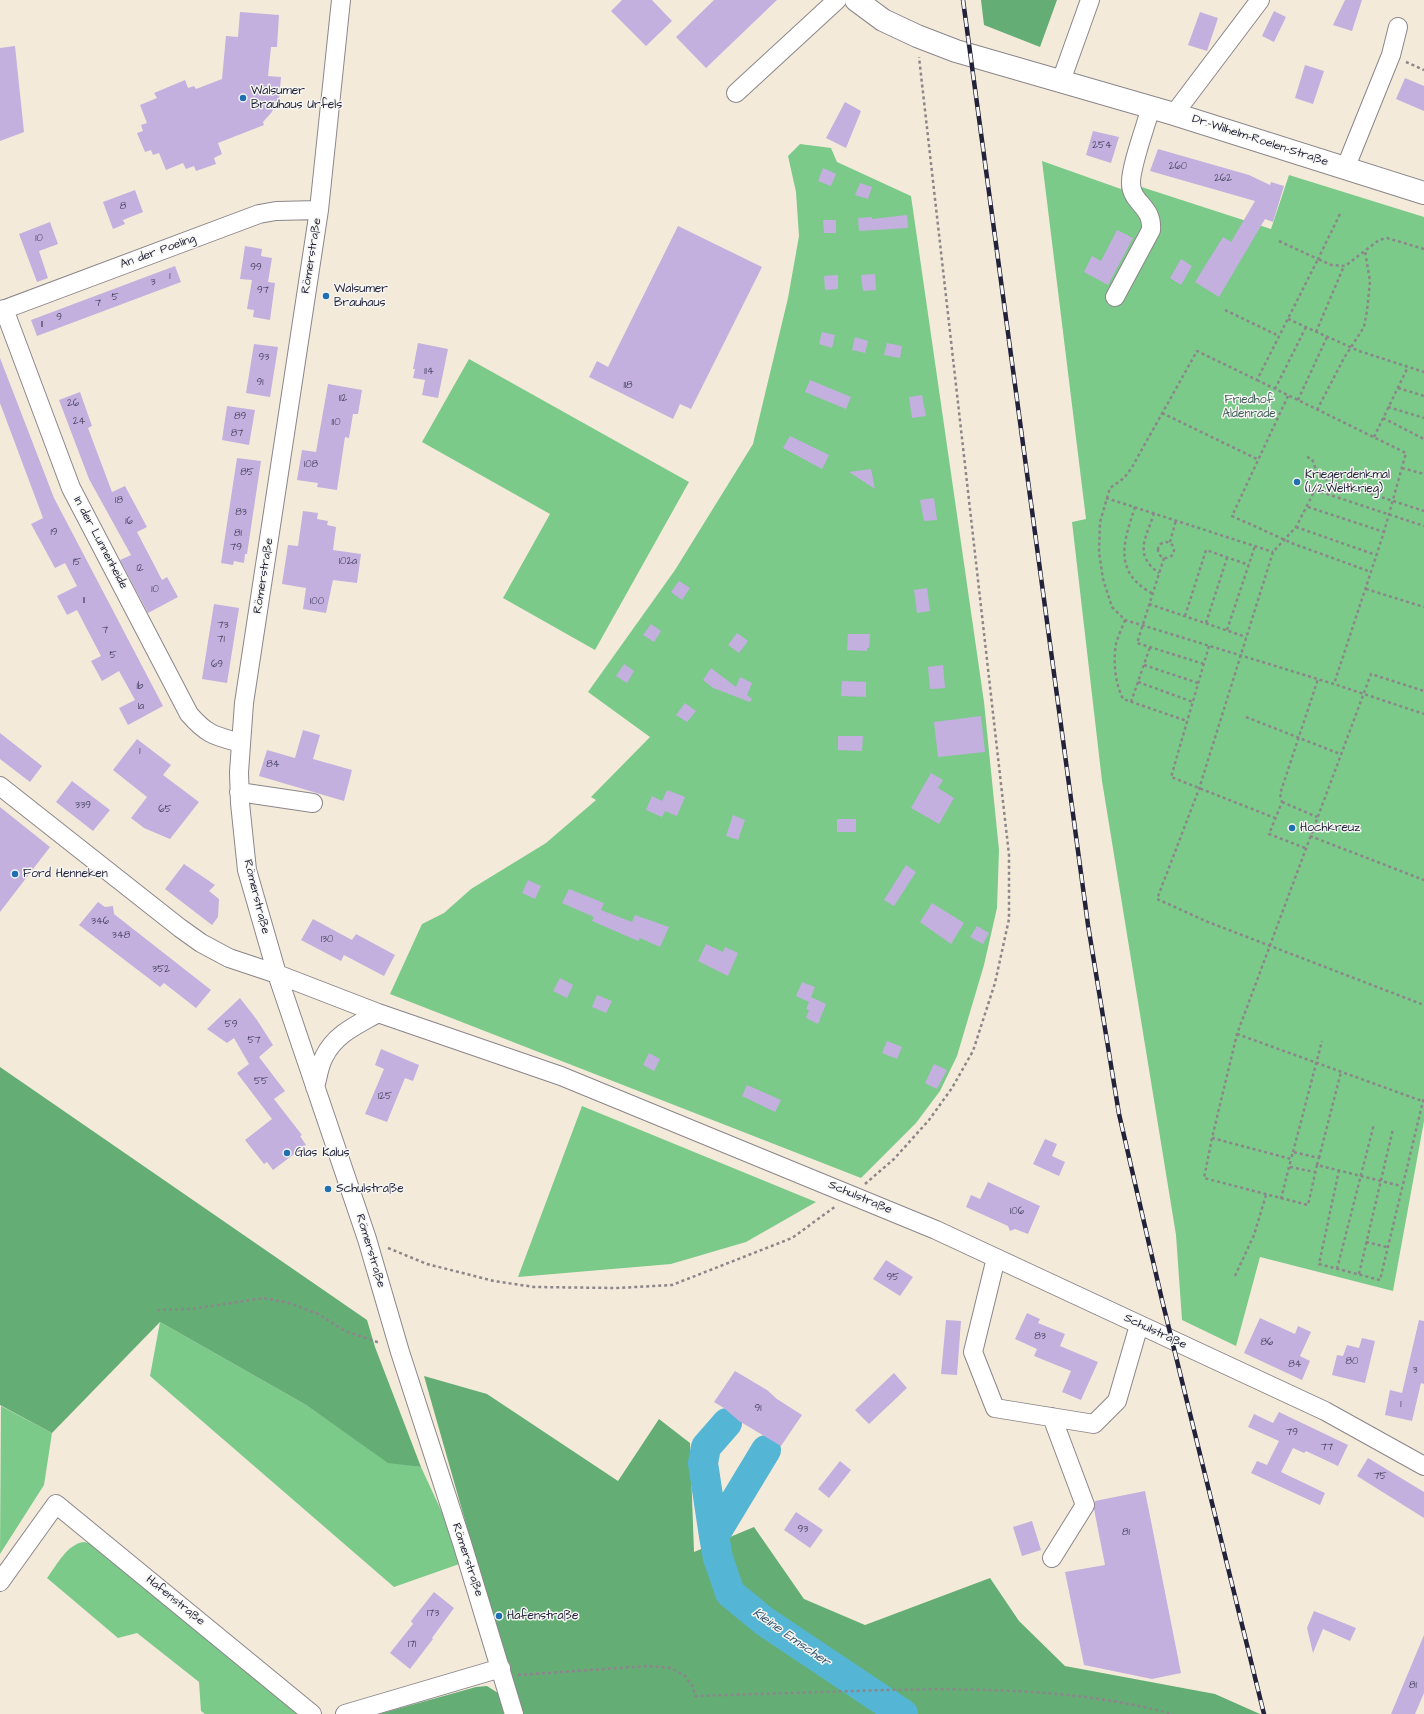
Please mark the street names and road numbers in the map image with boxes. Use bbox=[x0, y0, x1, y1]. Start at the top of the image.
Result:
street label: Dr.-Wilhelm-Roelen-Straße bbox=[1190, 112, 1330, 170]
street label: Römerstraße bbox=[299, 217, 325, 295]
street label: An der Poeling bbox=[118, 232, 198, 272]
street label: In der Lunnenheide bbox=[70, 494, 130, 592]
street label: Römerstraße bbox=[251, 537, 277, 615]
street label: Römerstraße bbox=[240, 858, 272, 936]
street label: Schulstraße bbox=[826, 1178, 894, 1218]
street label: Römerstraße bbox=[352, 1212, 388, 1290]
street label: Schulstraße bbox=[1121, 1311, 1189, 1353]
street label: Römerstraße bbox=[448, 1521, 486, 1599]
street label: Hafenstraße bbox=[143, 1573, 207, 1629]

